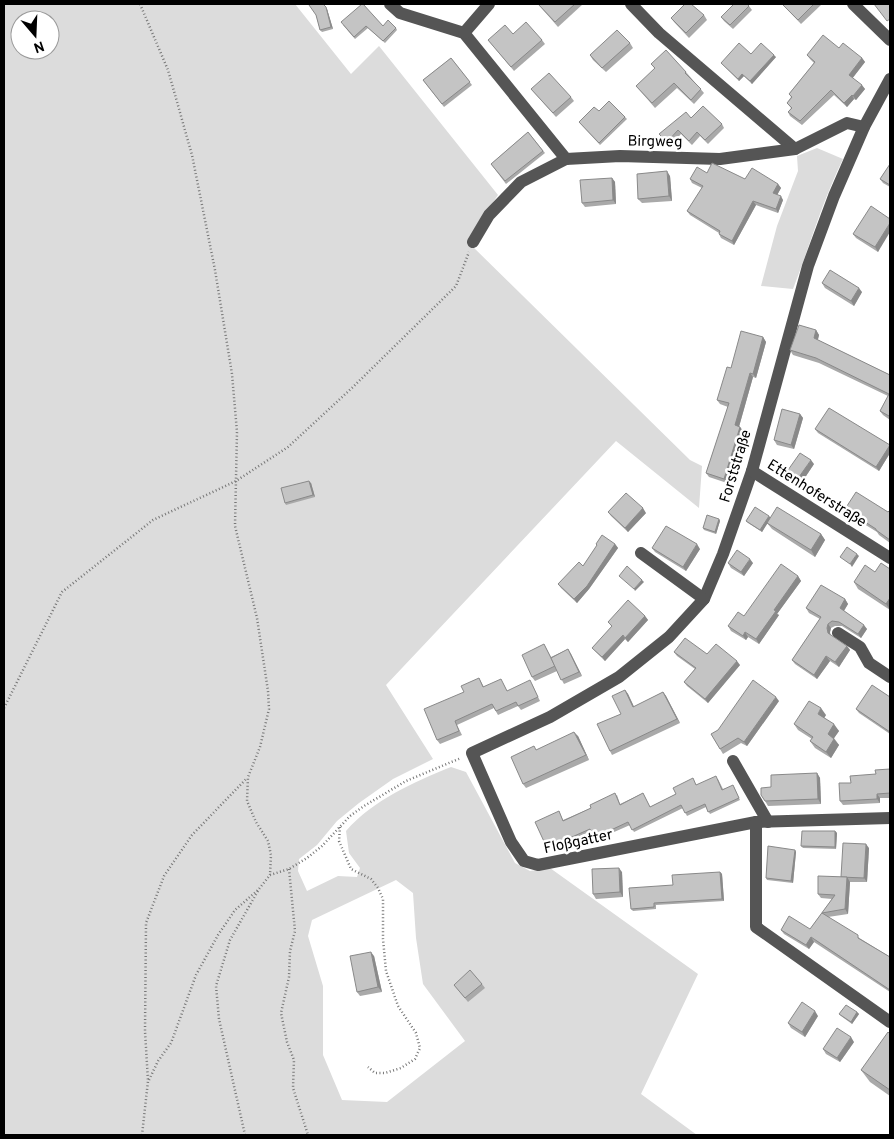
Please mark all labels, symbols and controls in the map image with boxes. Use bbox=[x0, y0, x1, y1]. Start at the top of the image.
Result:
north arrow bbox=[10, 10, 60, 60]
text: N bbox=[31, 36, 46, 56]
street label: Birgweg bbox=[627, 133, 683, 152]
street label: Forststraße bbox=[716, 428, 757, 505]
street label: Ettenhoferstraße bbox=[763, 456, 869, 532]
street label: Floßgatter bbox=[542, 826, 615, 859]

